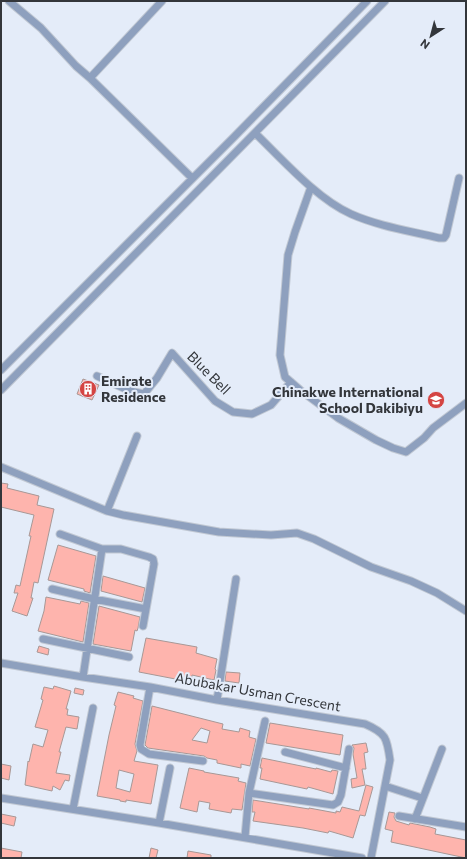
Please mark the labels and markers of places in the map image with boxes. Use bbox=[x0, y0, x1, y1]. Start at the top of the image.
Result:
place label: Emirate Residence bbox=[101, 372, 166, 405]
building icon: Emirate Residence bbox=[78, 379, 98, 399]
place label: Chinakwe International School Dakibiyu bbox=[272, 383, 423, 416]
school or university icon: Chinakwe International School Dakibiyu bbox=[426, 390, 446, 410]

